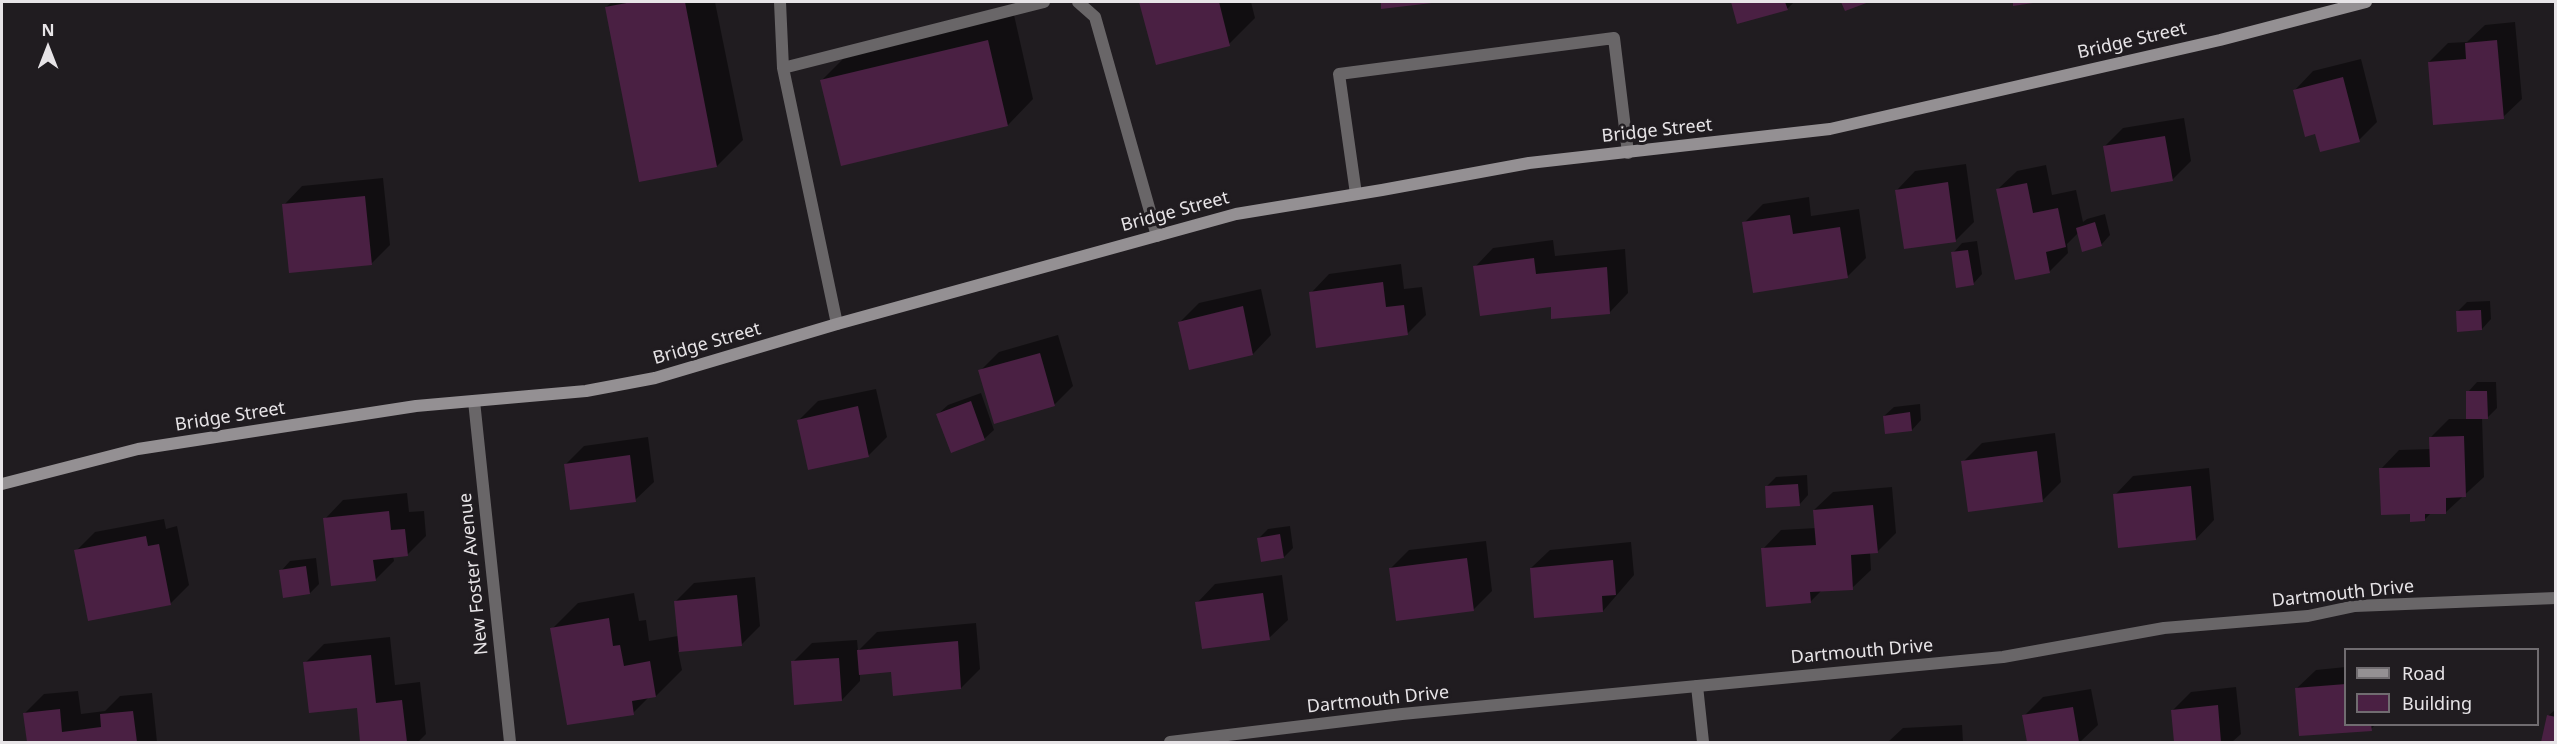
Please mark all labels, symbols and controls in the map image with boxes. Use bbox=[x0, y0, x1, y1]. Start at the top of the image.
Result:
north arrow bbox=[18, 18, 78, 78]
street label: Bridge Street bbox=[2075, 18, 2189, 64]
text: N bbox=[41, 19, 55, 41]
street label: Bridge Street bbox=[1601, 114, 1713, 148]
street label: Bridge Street bbox=[1119, 187, 1231, 237]
street label: Bridge Street bbox=[651, 318, 763, 370]
street label: Bridge Street bbox=[173, 398, 287, 436]
street label: New Foster Avenue bbox=[455, 492, 493, 656]
street label: Dartmouth Drive bbox=[2271, 576, 2415, 612]
street label: Dartmouth Drive bbox=[1790, 635, 1934, 669]
legend bbox=[2344, 648, 2539, 726]
text: Road bbox=[2402, 661, 2445, 685]
street label: Dartmouth Drive bbox=[1306, 682, 1450, 718]
text: Building bbox=[2402, 691, 2472, 715]

